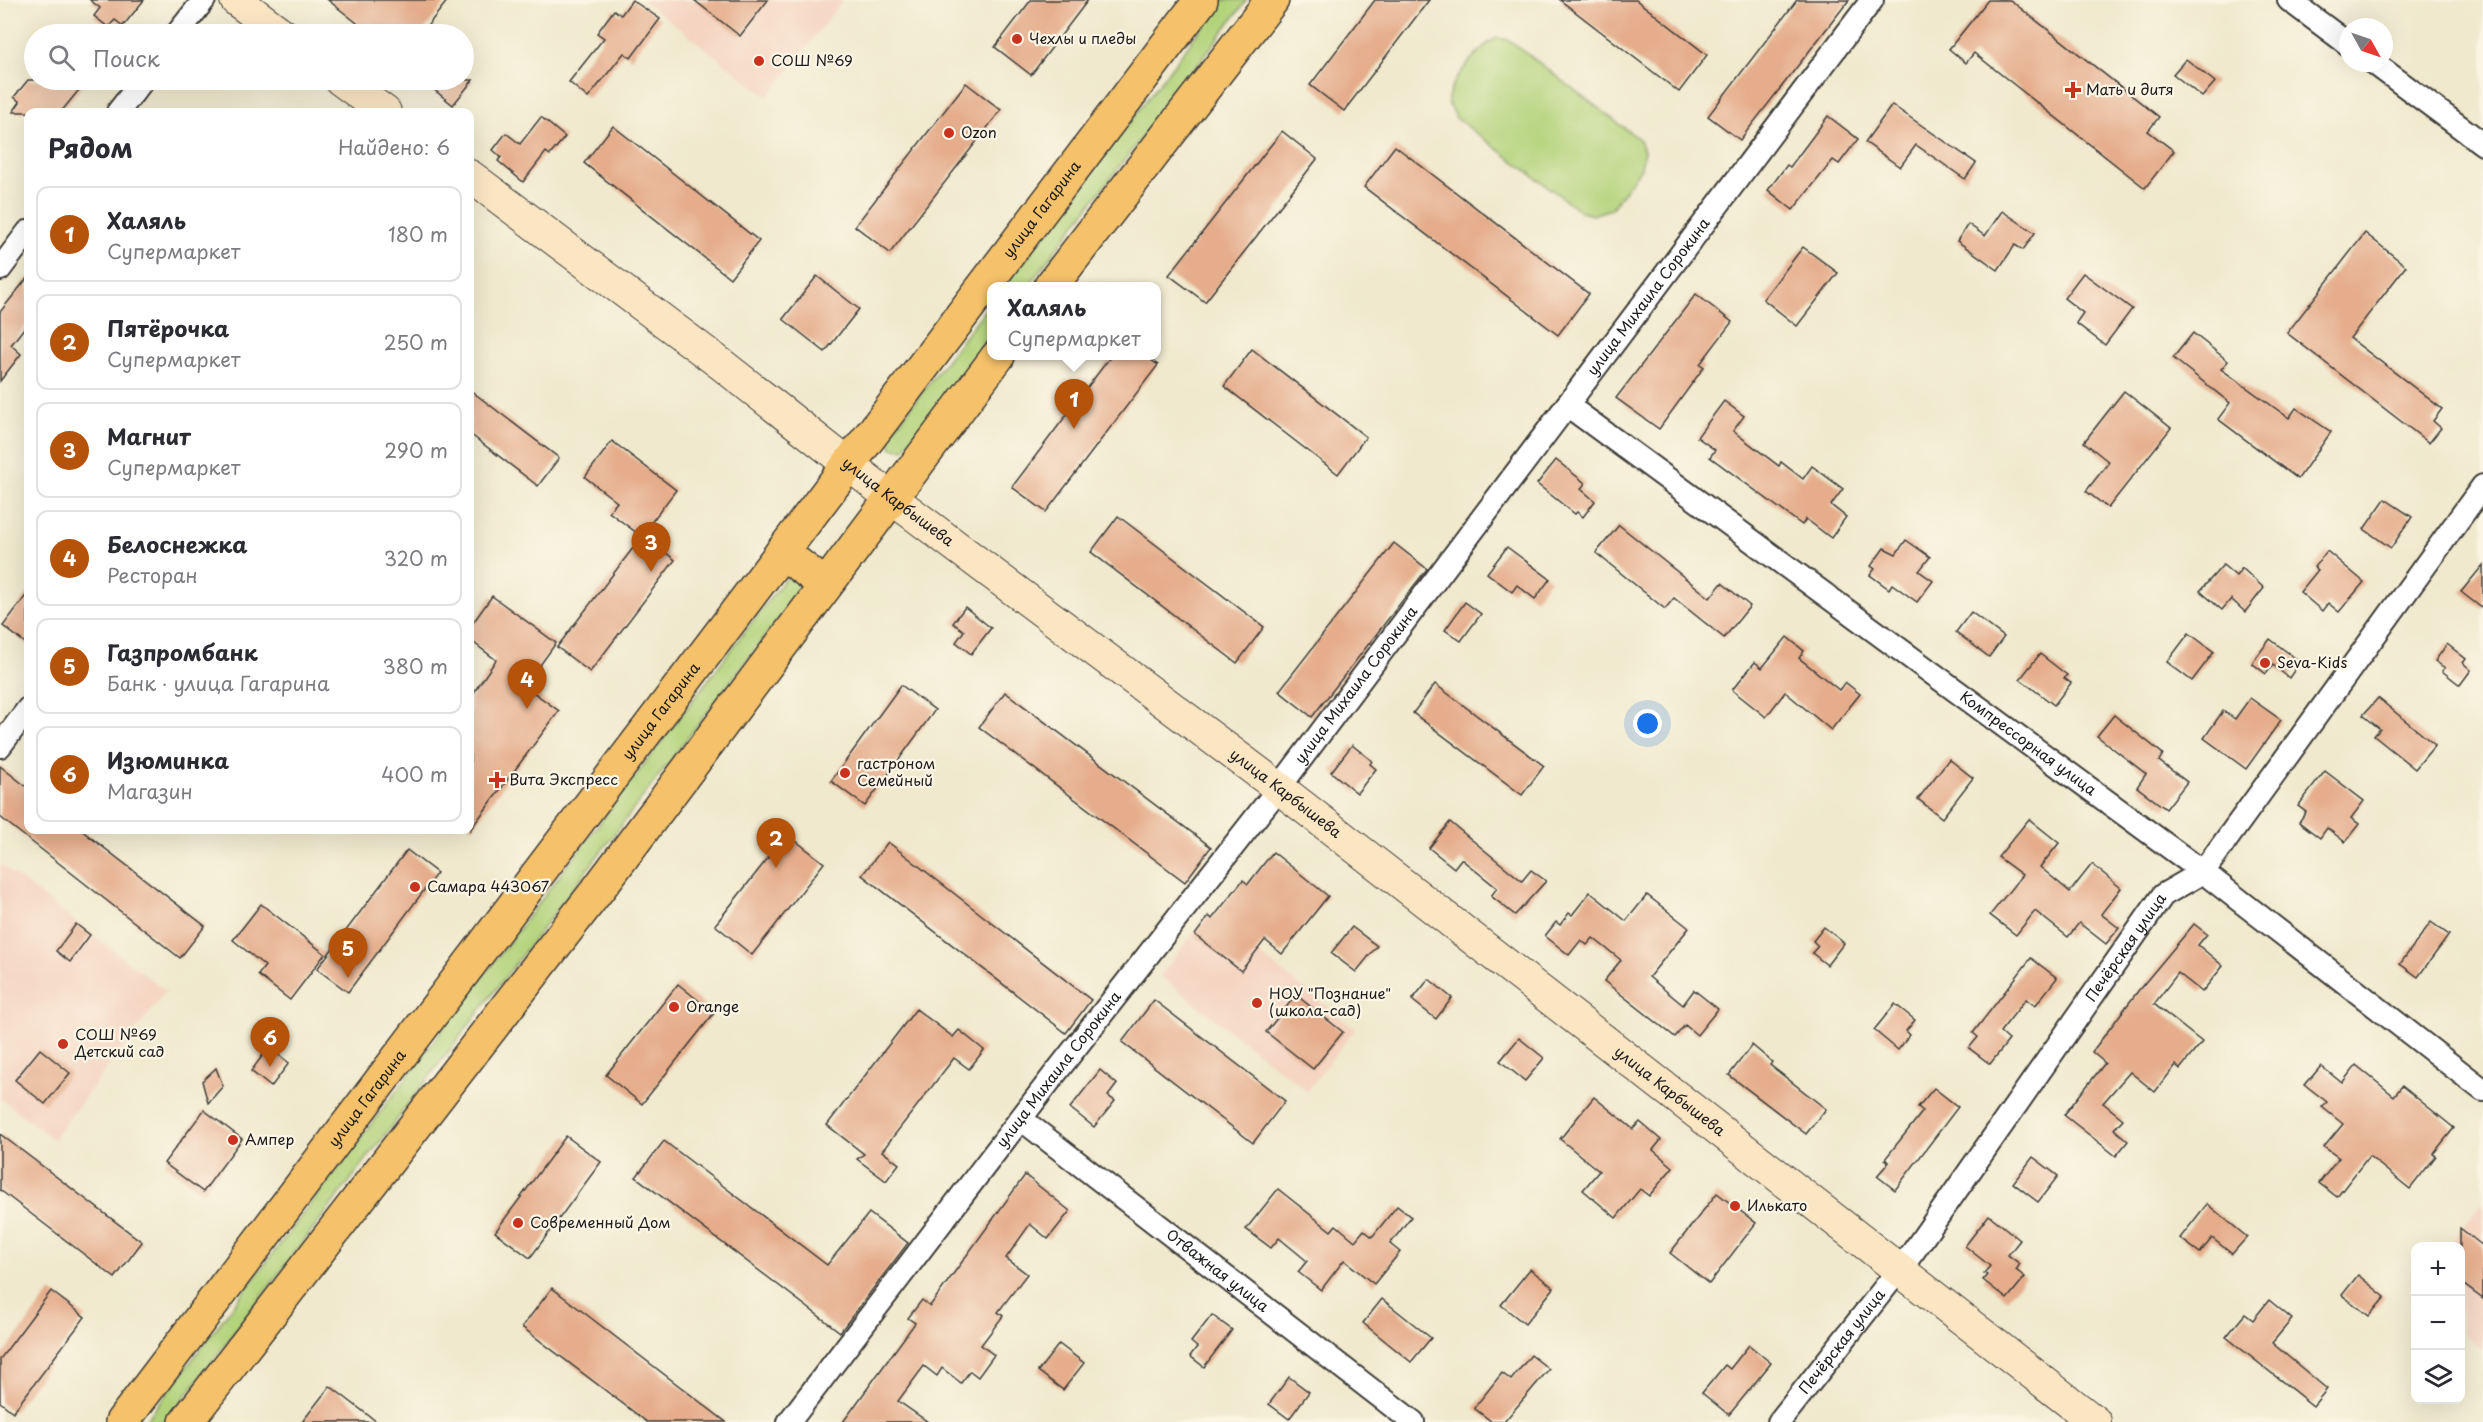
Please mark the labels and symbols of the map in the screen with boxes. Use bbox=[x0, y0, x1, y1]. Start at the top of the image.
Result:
north arrow bbox=[2339, 18, 2393, 72]
place label: Чехлы и пледы bbox=[1029, 26, 1136, 49]
marker: Чехлы и пледы bbox=[1010, 32, 1024, 46]
place label: СОШ №69 bbox=[771, 48, 853, 71]
marker: СОШ №69 bbox=[752, 54, 766, 68]
place label: Мать и дитя bbox=[2086, 77, 2174, 100]
marker: Мать и дитя bbox=[2064, 81, 2082, 99]
place label: Ozon bbox=[961, 120, 997, 143]
marker: Ozon bbox=[942, 126, 956, 140]
street label: улица Гагарина bbox=[996, 155, 1086, 262]
street label: улица Михаила Сорокина bbox=[1580, 212, 1715, 380]
pin: 1 bbox=[1054, 380, 1094, 429]
street label: улица Карбышева bbox=[838, 451, 960, 552]
pin: 3 bbox=[632, 522, 670, 572]
street label: улица Михаила Сорокина bbox=[1288, 600, 1423, 768]
place label: Seva-Kids bbox=[2277, 650, 2348, 673]
street label: улица Гагарина bbox=[615, 656, 705, 764]
marker: Seva-Kids bbox=[2258, 656, 2272, 670]
pin: 4 bbox=[508, 660, 546, 709]
street label: Компрессорная улица bbox=[1956, 684, 2102, 801]
your location bbox=[1633, 709, 1662, 738]
street label: улица Карбышева bbox=[1226, 742, 1348, 843]
place label: гастроном Семейный bbox=[857, 751, 935, 791]
marker: гастроном Семейный bbox=[838, 766, 852, 780]
place label: Вита Экспресс bbox=[509, 767, 618, 790]
marker: Вита Экспресс bbox=[490, 773, 504, 787]
pin: 2 bbox=[756, 818, 796, 868]
place label: Самара 443067 bbox=[427, 874, 550, 897]
marker: Самара 443067 bbox=[408, 880, 422, 894]
street label: Печёрская улица bbox=[2079, 887, 2171, 1006]
pin: 5 bbox=[328, 928, 368, 978]
place label: НОУ "Познание" (школа-сад) bbox=[1269, 981, 1391, 1021]
street label: улица Михаила Сорокина bbox=[990, 985, 1126, 1152]
place label: Orange bbox=[686, 994, 739, 1017]
marker: НОУ "Познание" (школа-сад) bbox=[1250, 996, 1264, 1010]
marker: Orange bbox=[667, 1000, 681, 1014]
pin: 6 bbox=[250, 1018, 290, 1067]
place label: СОШ №69 Детский сад bbox=[74, 1022, 164, 1062]
marker: СОШ №69 Детский сад bbox=[56, 1037, 70, 1051]
street label: улица Карбышева bbox=[1610, 1040, 1732, 1141]
street label: улица Гагарина bbox=[322, 1044, 411, 1151]
place label: Ампер bbox=[245, 1127, 294, 1150]
marker: Ампер bbox=[226, 1133, 240, 1147]
place label: Илькато bbox=[1747, 1193, 1807, 1216]
marker: Илькато bbox=[1728, 1199, 1742, 1213]
place label: Современный Дом bbox=[530, 1210, 671, 1233]
marker: Современный Дом bbox=[511, 1216, 525, 1230]
street label: Отважная улица bbox=[1162, 1222, 1275, 1317]
street label: Печёрская улица bbox=[1792, 1283, 1890, 1398]

